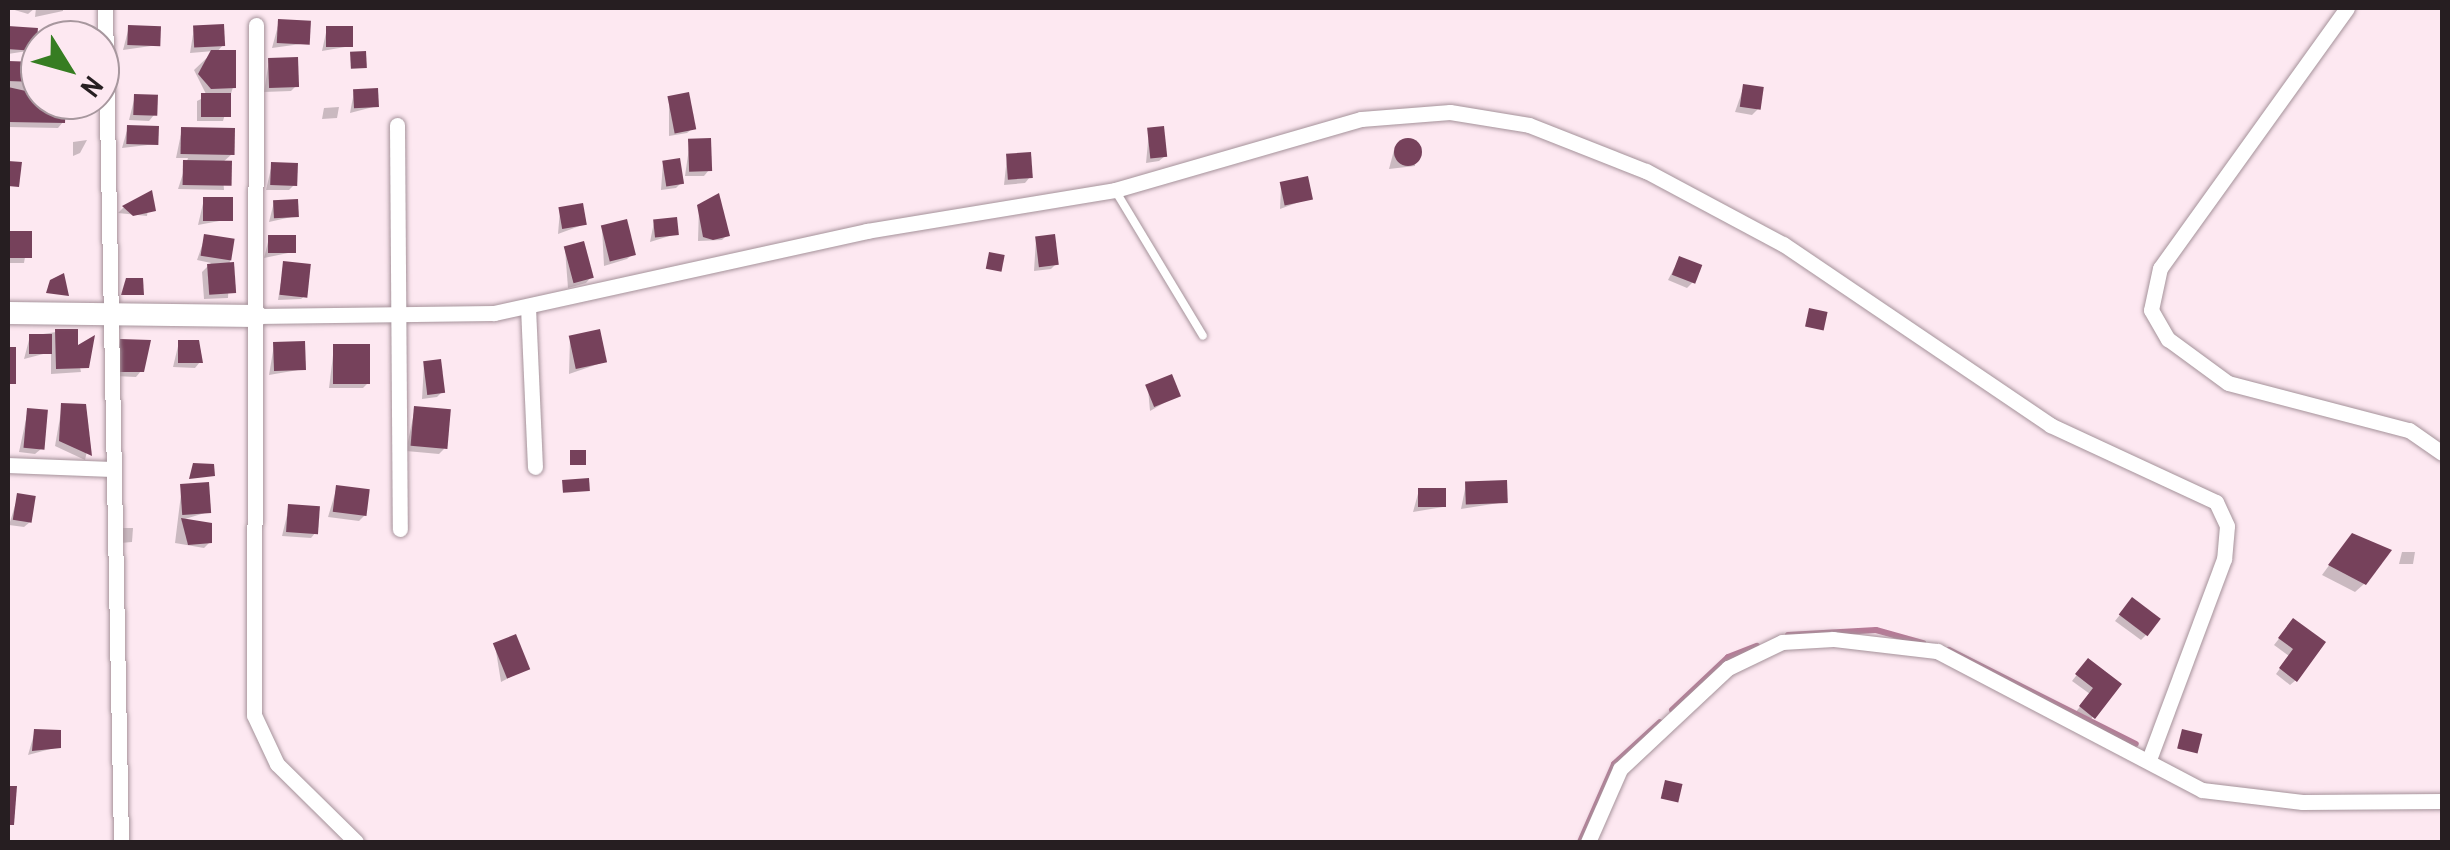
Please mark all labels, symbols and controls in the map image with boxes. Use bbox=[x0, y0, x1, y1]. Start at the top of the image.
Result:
north arrow bbox=[20, 20, 120, 120]
text: N bbox=[72, 69, 113, 105]

